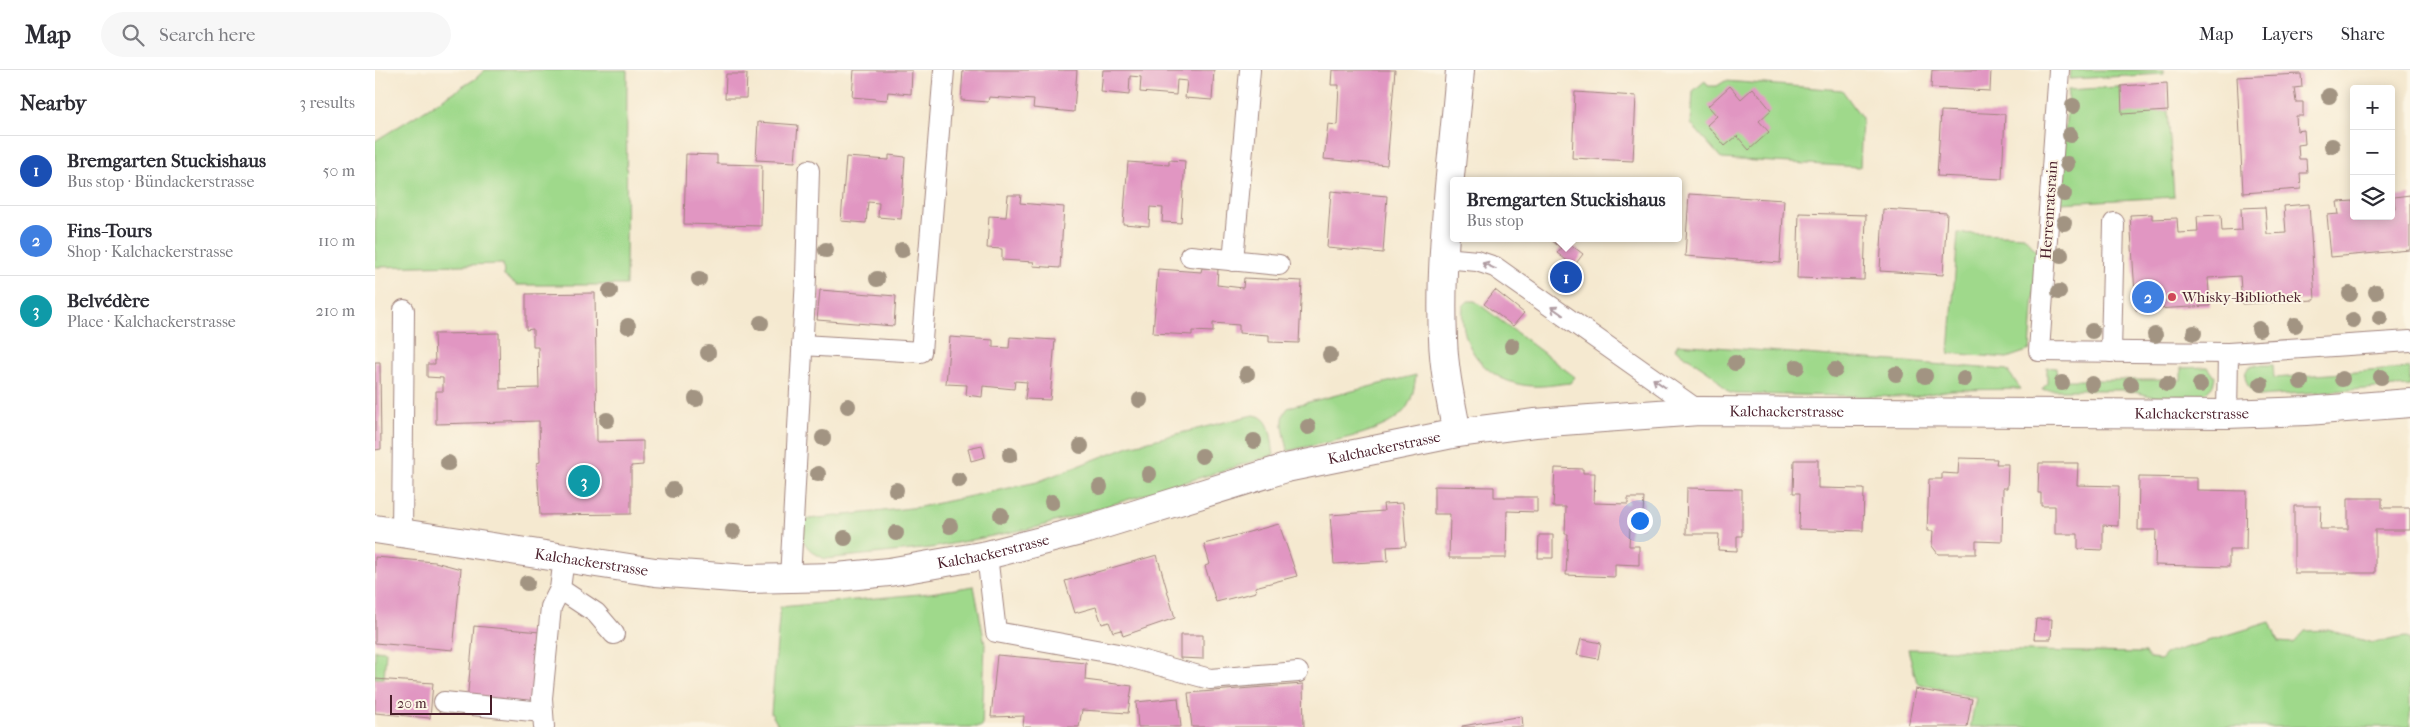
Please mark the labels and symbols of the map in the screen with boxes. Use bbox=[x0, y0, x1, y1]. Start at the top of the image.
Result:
street label: Herrenratsrain bbox=[2037, 160, 2061, 260]
pin: 1 bbox=[1550, 258, 1582, 296]
one-way arrow bbox=[1482, 260, 1497, 270]
pin: 2 bbox=[2132, 278, 2164, 316]
place label: Whisky-Bibliothek bbox=[2181, 288, 2302, 306]
marker: Whisky-Bibliothek bbox=[2166, 291, 2178, 303]
one-way arrow bbox=[1550, 306, 1564, 316]
one-way arrow bbox=[1652, 378, 1666, 388]
street label: Kalchackerstrasse bbox=[1729, 402, 1845, 421]
street label: Kalchackerstrasse bbox=[2134, 404, 2250, 423]
street label: Kalchackerstrasse bbox=[1326, 427, 1443, 468]
pin: 3 bbox=[568, 462, 600, 500]
your location bbox=[1627, 508, 1653, 534]
street label: Kalchackerstrasse bbox=[936, 530, 1052, 573]
street label: Kalchackerstrasse bbox=[533, 545, 650, 580]
scale bar bbox=[390, 692, 493, 715]

